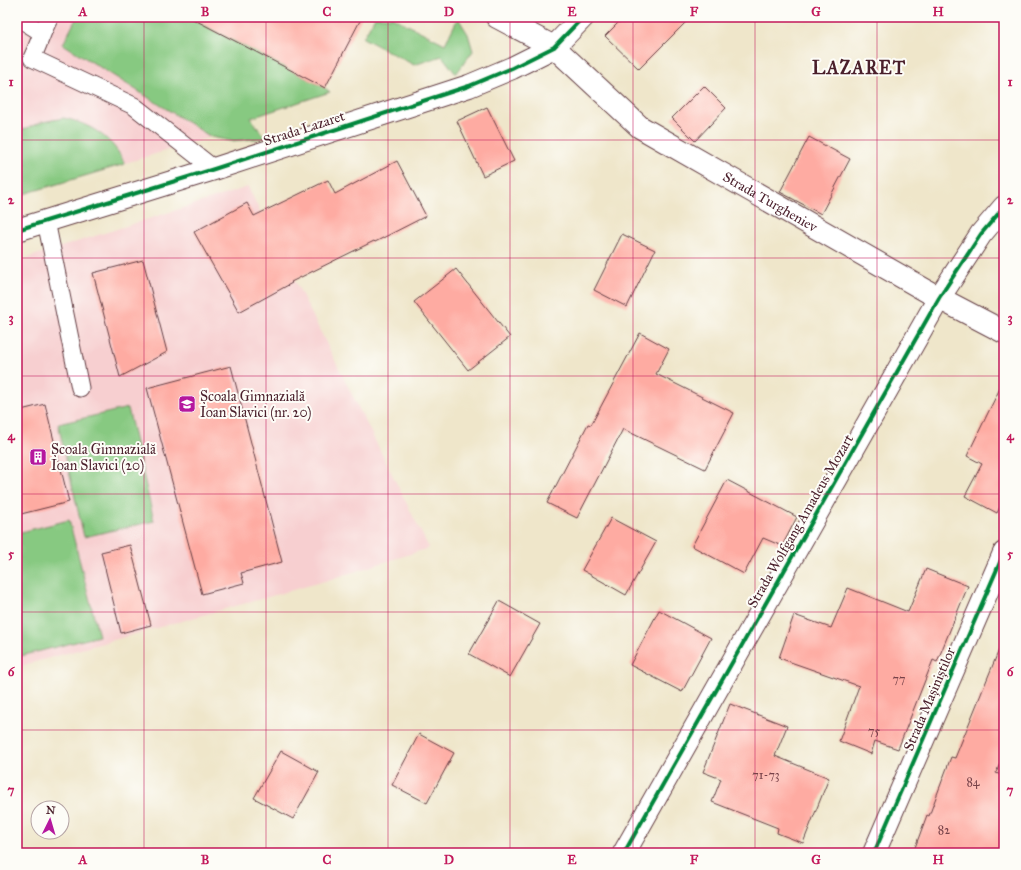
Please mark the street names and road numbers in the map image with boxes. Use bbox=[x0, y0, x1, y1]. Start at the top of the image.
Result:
street label: Strada Lazaret bbox=[261, 107, 347, 150]
street label: Strada Turgheniev bbox=[720, 168, 822, 236]
street label: Strada Wolfgang Amadeus Mozart bbox=[744, 431, 857, 611]
street label: Strada Mașiniștilor bbox=[900, 644, 959, 754]

